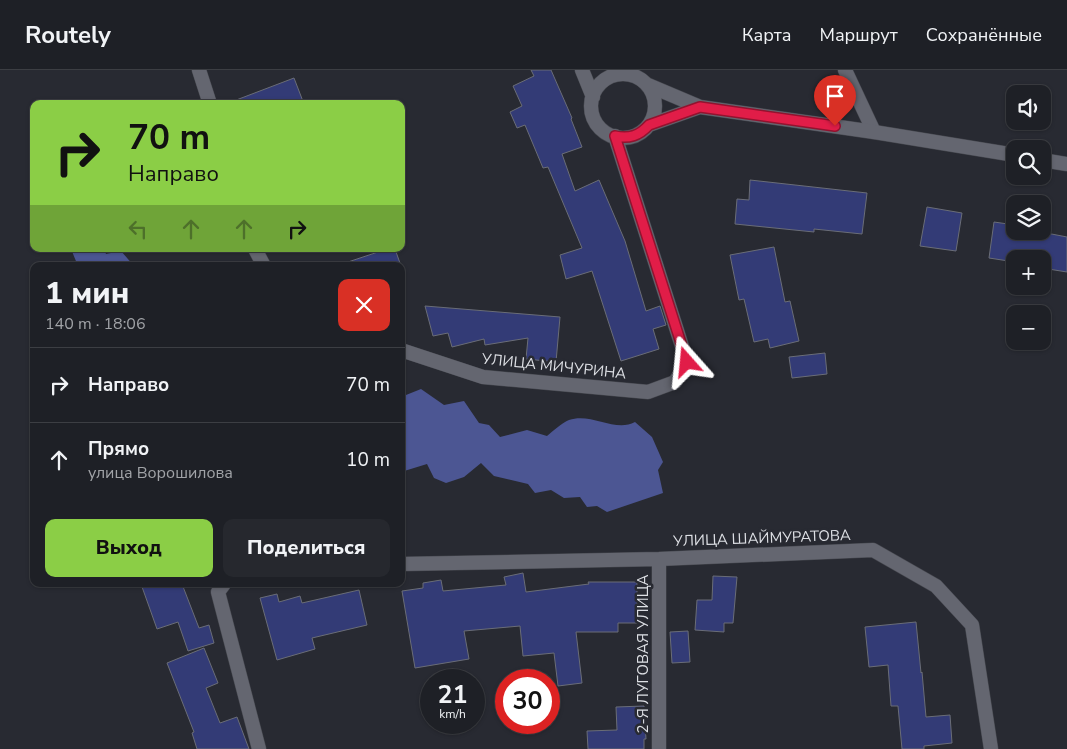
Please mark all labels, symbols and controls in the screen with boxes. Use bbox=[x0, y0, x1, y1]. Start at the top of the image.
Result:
text: Routely bbox=[25, 19, 111, 51]
text: Карта bbox=[742, 23, 792, 47]
text: Маршрут bbox=[820, 23, 898, 47]
text: Сохранённые bbox=[926, 23, 1042, 47]
pin bbox=[814, 75, 856, 126]
icon: arrive bbox=[821, 82, 849, 110]
map controls bbox=[1006, 85, 1051, 350]
button: sound bbox=[1006, 85, 1051, 130]
text: 70 m bbox=[128, 114, 210, 161]
icon: right bbox=[45, 120, 110, 185]
button: search bbox=[1006, 140, 1051, 185]
text: Направо bbox=[128, 159, 219, 189]
button: layers bbox=[1006, 195, 1051, 240]
icon: left bbox=[124, 215, 152, 243]
icon: ahead bbox=[177, 215, 205, 243]
icon: ahead bbox=[230, 215, 258, 243]
icon: right bbox=[283, 215, 311, 243]
button: + bbox=[1006, 250, 1051, 295]
text: 1 мин bbox=[45, 273, 129, 314]
button: close bbox=[338, 279, 390, 331]
button: − bbox=[1006, 305, 1051, 350]
text: 140 m · 18:06 bbox=[45, 313, 146, 335]
position arrow bbox=[660, 335, 712, 387]
street label: УЛИЦА МИЧУРИНА bbox=[480, 348, 627, 384]
icon: right bbox=[45, 371, 73, 399]
text: Направо bbox=[88, 372, 169, 398]
text: 70 m bbox=[346, 372, 390, 398]
text: Прямо bbox=[88, 436, 149, 462]
icon: ahead bbox=[45, 446, 73, 474]
text: 10 m bbox=[346, 447, 390, 473]
text: улица Ворошилова bbox=[88, 462, 233, 484]
button: Выход bbox=[45, 519, 213, 577]
button: Поделиться bbox=[223, 519, 390, 577]
street label: УЛИЦА ШАЙМУРАТОВА bbox=[672, 525, 851, 551]
street label: 2-Я ЛУГОВАЯ УЛИЦА bbox=[633, 574, 653, 734]
speed limit sign: 30 bbox=[495, 669, 560, 734]
text: 21 bbox=[437, 678, 468, 712]
text: km/h bbox=[439, 706, 466, 722]

